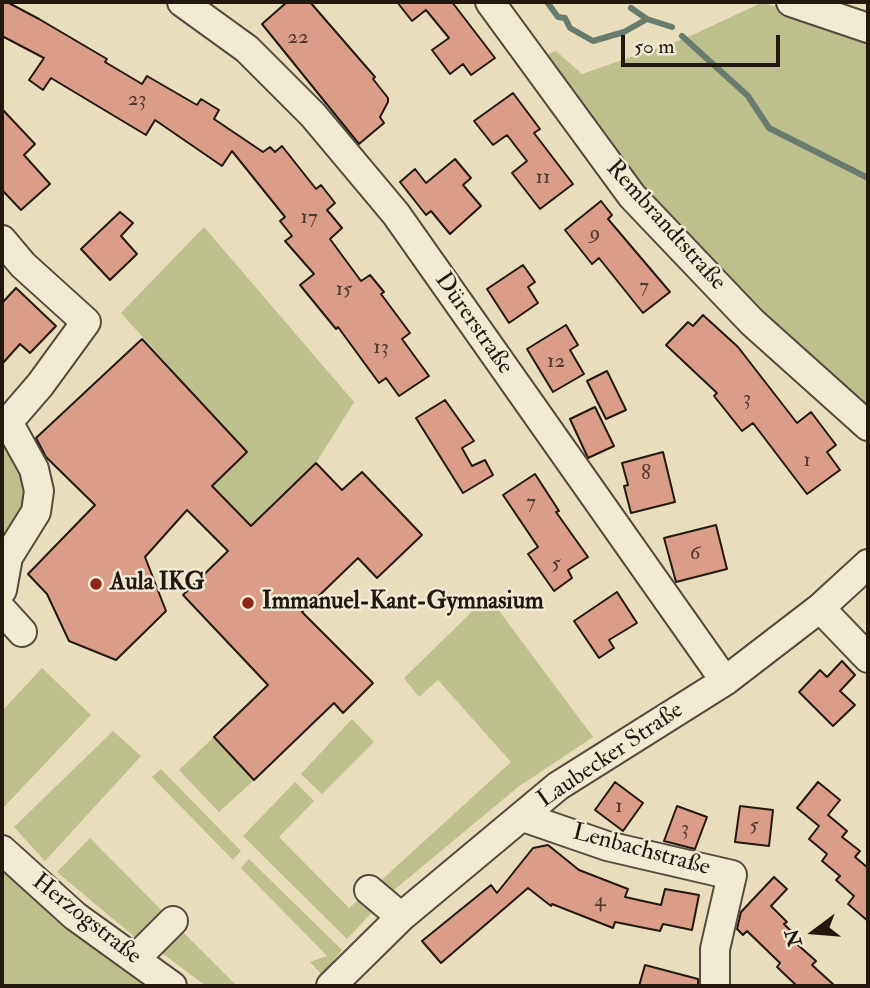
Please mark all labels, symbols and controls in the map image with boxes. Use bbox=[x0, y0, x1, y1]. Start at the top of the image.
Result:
scale bar bbox=[625, 21, 784, 65]
house number: 22 bbox=[287, 25, 309, 51]
text: 50 m bbox=[634, 33, 675, 60]
house number: 23 bbox=[128, 87, 146, 113]
street label: Rembrandtstraße bbox=[599, 155, 731, 297]
house number: 11 bbox=[536, 165, 550, 191]
house number: 17 bbox=[300, 205, 318, 231]
house number: 9 bbox=[590, 221, 600, 247]
street label: Dürerstraße bbox=[427, 268, 519, 380]
house number: 7 bbox=[639, 274, 649, 300]
house number: 15 bbox=[336, 277, 352, 303]
house number: 13 bbox=[373, 335, 389, 361]
house number: 12 bbox=[547, 349, 565, 375]
house number: 3 bbox=[743, 386, 751, 412]
house number: 1 bbox=[803, 448, 811, 474]
house number: 8 bbox=[641, 461, 651, 487]
house number: 7 bbox=[526, 490, 536, 516]
house number: 6 bbox=[690, 541, 700, 567]
house number: 5 bbox=[551, 551, 561, 577]
place label: Aula IKG bbox=[110, 570, 205, 598]
marker: Aula IKG bbox=[88, 576, 104, 592]
place label: Immanuel-Kant-Gymnasium bbox=[262, 589, 544, 617]
marker: Immanuel-Kant-Gymnasium bbox=[240, 595, 256, 611]
street label: Laubecker Straße bbox=[533, 697, 689, 815]
house number: 1 bbox=[615, 794, 623, 820]
house number: 5 bbox=[749, 813, 759, 839]
house number: 3 bbox=[681, 816, 689, 842]
street label: Lenbachstraße bbox=[569, 819, 713, 883]
street label: Herzogstraße bbox=[25, 868, 147, 972]
house number: 4 bbox=[594, 888, 606, 914]
north arrow bbox=[779, 897, 849, 967]
text: N bbox=[780, 926, 808, 949]

